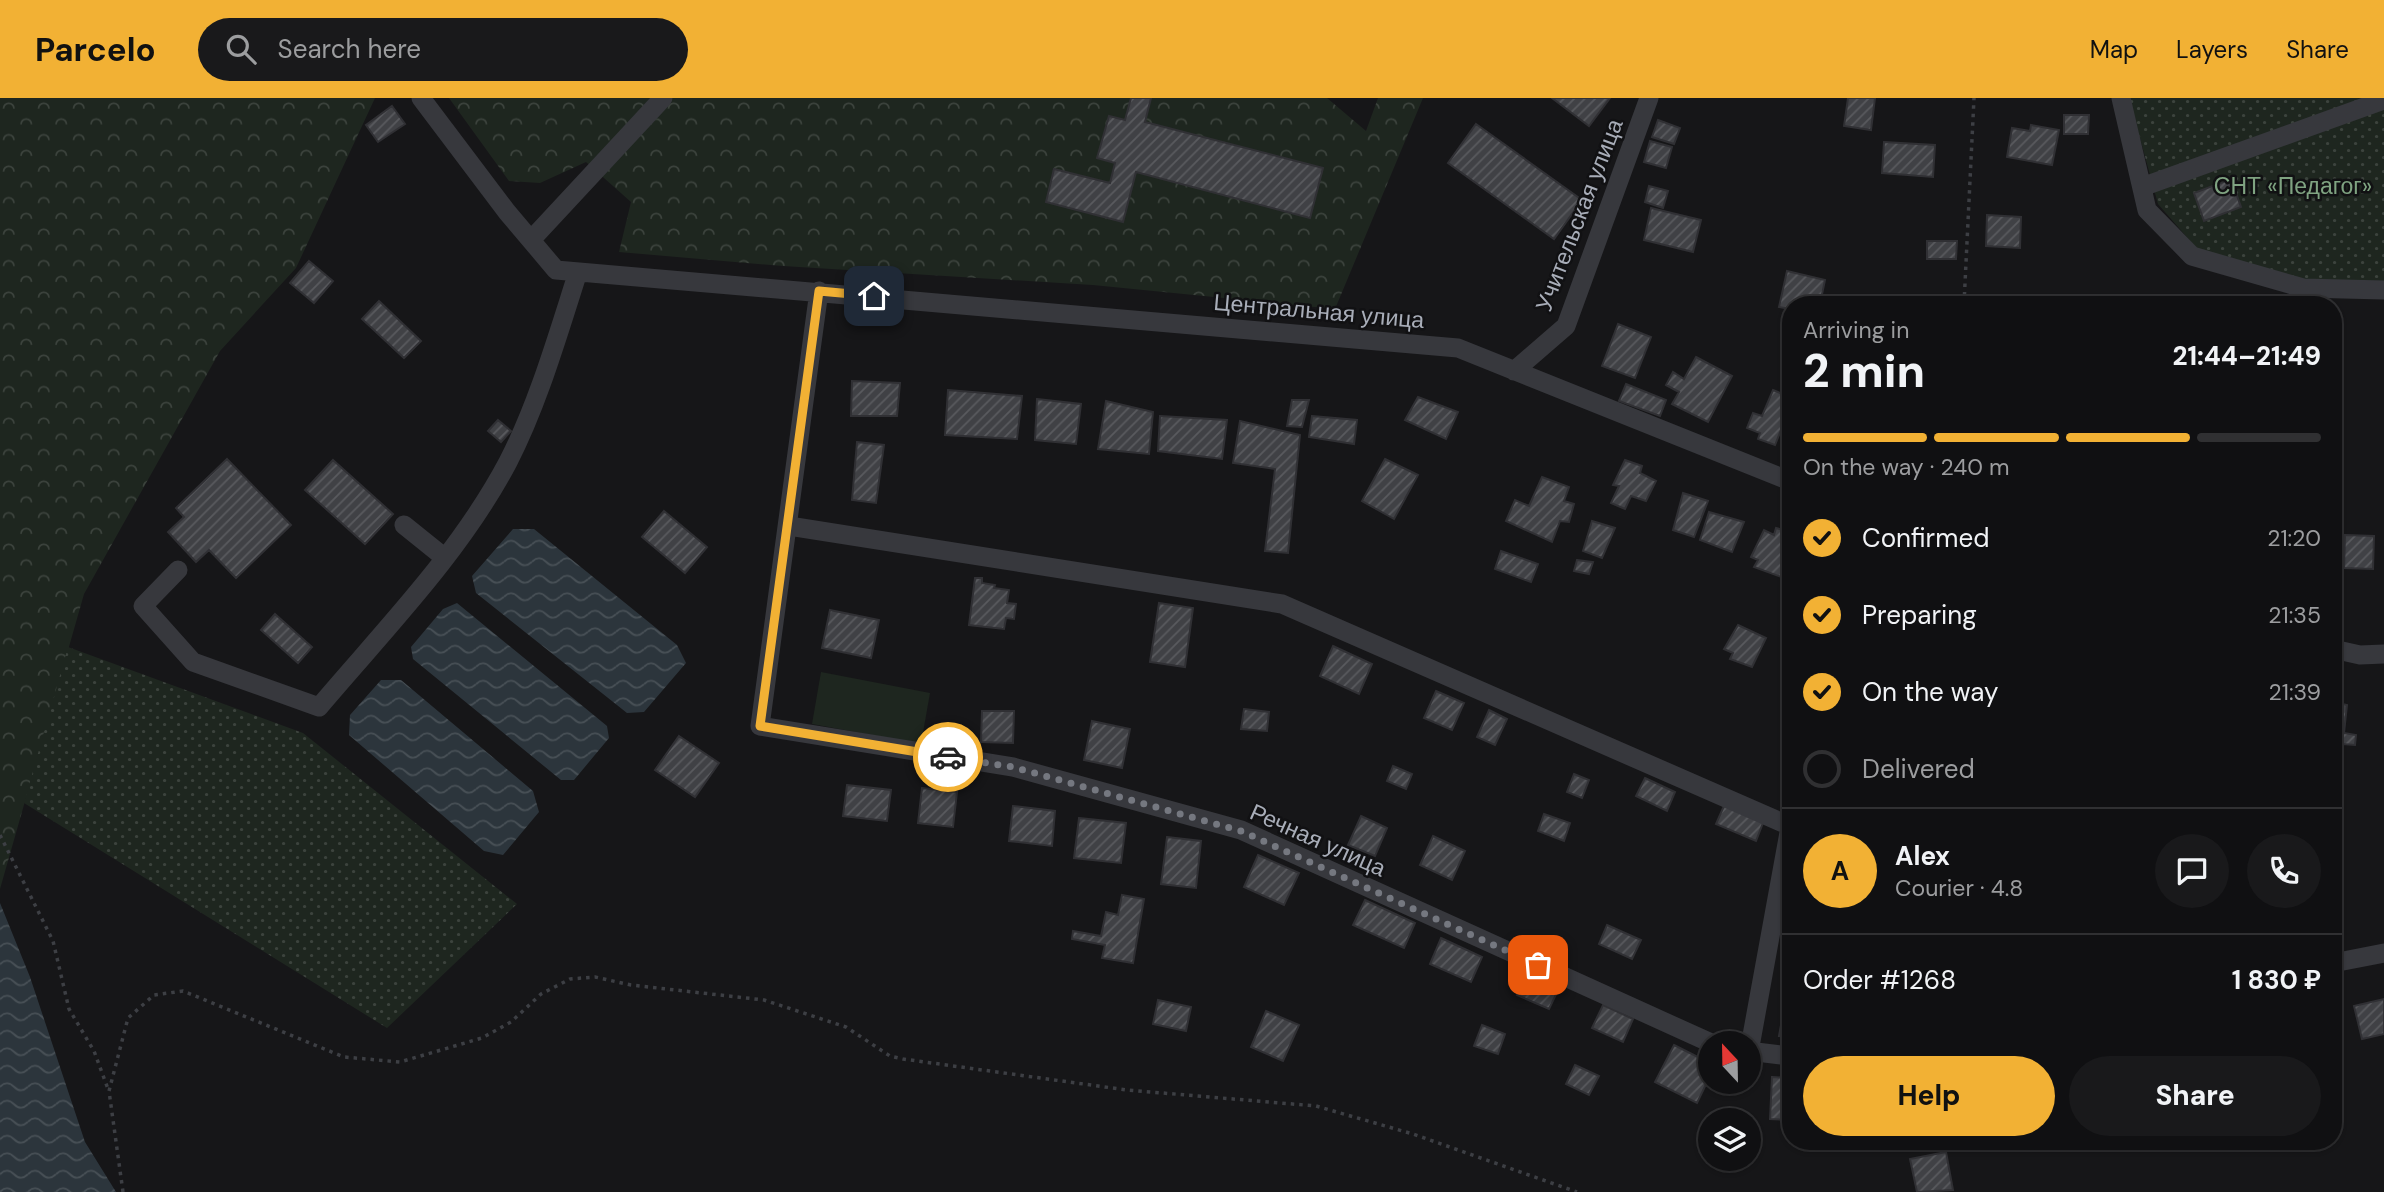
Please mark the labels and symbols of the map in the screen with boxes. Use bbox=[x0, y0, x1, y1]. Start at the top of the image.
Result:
street label: Учительская улица bbox=[1528, 114, 1630, 316]
park label: СНТ «Педагог» bbox=[2214, 171, 2372, 201]
pin bbox=[844, 266, 904, 326]
street label: Центральная улица bbox=[1212, 287, 1426, 335]
courier bbox=[913, 722, 983, 792]
street label: Речная улица bbox=[1245, 797, 1391, 883]
pin bbox=[1508, 935, 1568, 995]
north arrow bbox=[1698, 1031, 1760, 1094]

